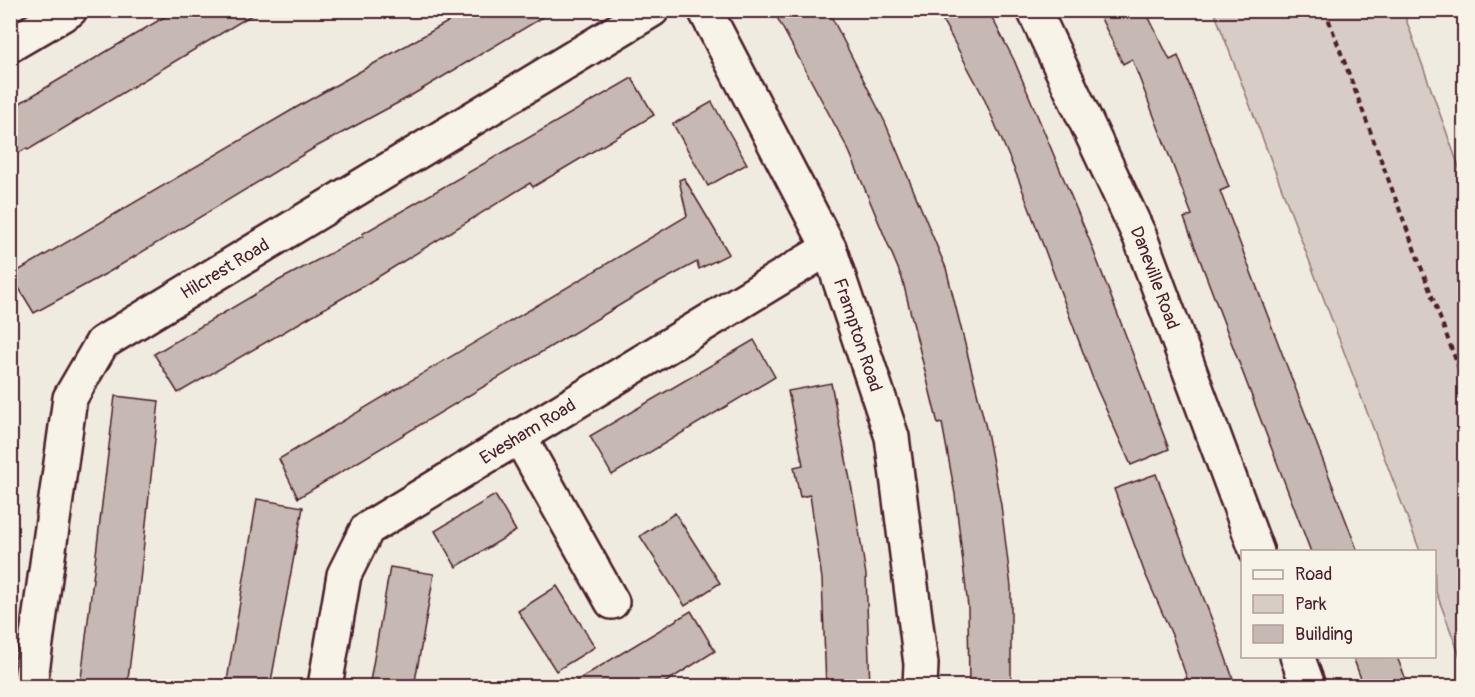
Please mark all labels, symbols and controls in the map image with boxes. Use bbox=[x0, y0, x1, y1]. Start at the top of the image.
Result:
street label: Daneville Road bbox=[1125, 222, 1185, 332]
street label: Hilcrest Road bbox=[176, 233, 273, 304]
street label: Frampton Road bbox=[828, 275, 888, 395]
street label: Evesham Road bbox=[475, 393, 580, 469]
legend bbox=[1241, 550, 1436, 658]
text: Road bbox=[1295, 563, 1332, 586]
text: Park bbox=[1295, 593, 1327, 616]
text: Building bbox=[1295, 623, 1353, 646]

